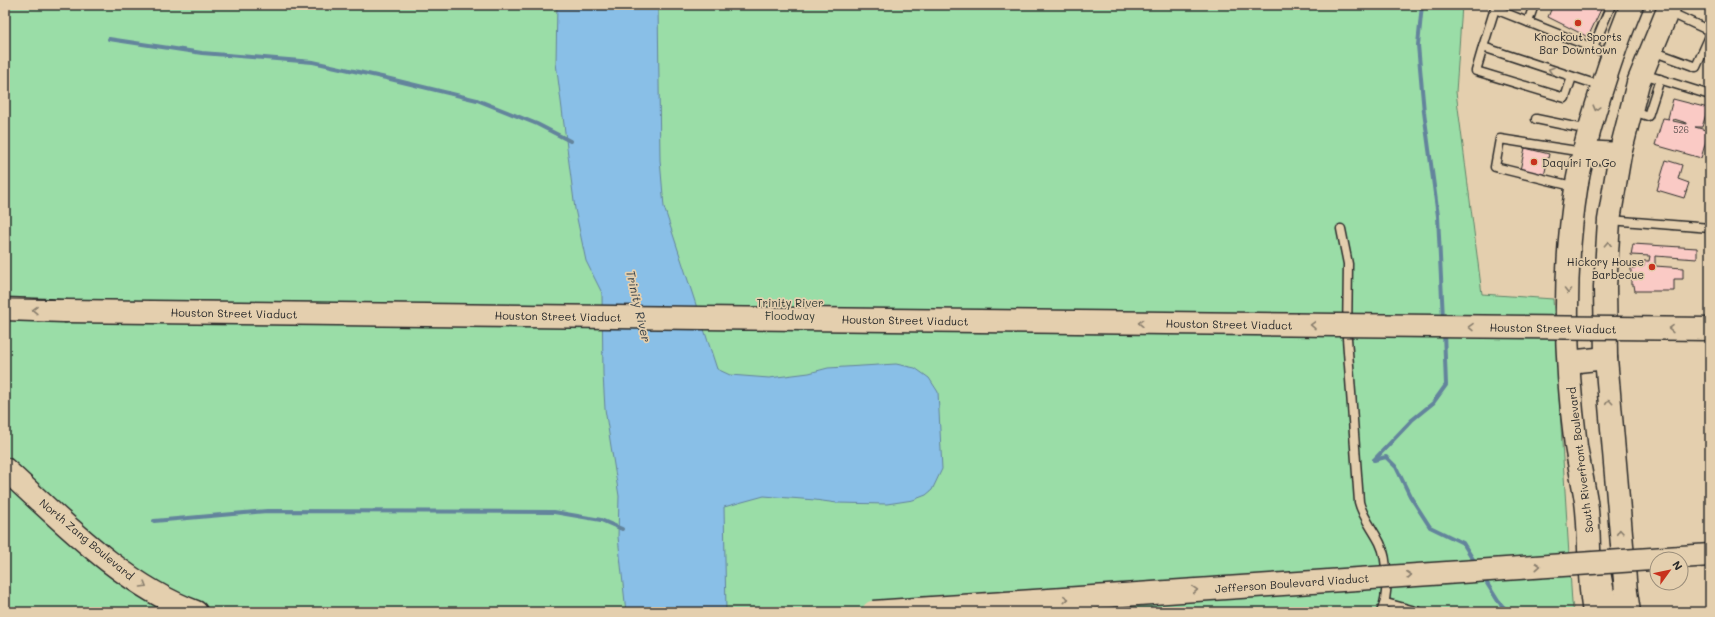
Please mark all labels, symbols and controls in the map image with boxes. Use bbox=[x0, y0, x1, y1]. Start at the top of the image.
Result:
marker: Knockout Sports Bar Downtown bbox=[1573, 18, 1583, 28]
place label: Knockout Sports Bar Downtown bbox=[1534, 29, 1622, 57]
one-way arrow bbox=[1548, 66, 1555, 75]
one-way arrow bbox=[1592, 104, 1601, 111]
house number: 526 bbox=[1673, 124, 1689, 135]
place label: Daquiri To Go bbox=[1542, 155, 1617, 170]
marker: Daquiri To Go bbox=[1529, 157, 1539, 167]
one-way arrow bbox=[1603, 241, 1612, 247]
place label: Hickory House Barbecue bbox=[1567, 254, 1644, 282]
marker: Hickory House Barbecue bbox=[1647, 262, 1657, 272]
water label: Trinity River bbox=[623, 269, 655, 343]
one-way arrow bbox=[1564, 288, 1572, 294]
park label: Trinity River Floodway bbox=[756, 295, 824, 323]
street label: Houston Street Viaduct bbox=[170, 304, 298, 322]
one-way arrow bbox=[32, 306, 38, 314]
street label: Houston Street Viaduct bbox=[494, 307, 622, 325]
street label: Houston Street Viaduct bbox=[841, 311, 969, 329]
street label: Houston Street Viaduct bbox=[1165, 315, 1293, 333]
one-way arrow bbox=[1138, 319, 1144, 327]
street label: Houston Street Viaduct bbox=[1489, 319, 1617, 337]
one-way arrow bbox=[1310, 321, 1316, 329]
one-way arrow bbox=[1468, 323, 1474, 331]
one-way arrow bbox=[1668, 325, 1674, 333]
street label: South Riverfront Boulevard bbox=[1564, 386, 1596, 534]
one-way arrow bbox=[1605, 399, 1614, 405]
street label: North Zang Boulevard bbox=[37, 495, 137, 583]
one-way arrow bbox=[1616, 528, 1625, 535]
north arrow bbox=[1649, 551, 1689, 591]
text: N bbox=[1669, 558, 1686, 573]
one-way arrow bbox=[1535, 562, 1541, 571]
street label: Jefferson Boulevard Viaduct bbox=[1214, 570, 1370, 596]
one-way arrow bbox=[1406, 571, 1412, 580]
one-way arrow bbox=[140, 580, 147, 588]
one-way arrow bbox=[1192, 585, 1198, 594]
one-way arrow bbox=[1063, 594, 1069, 603]

